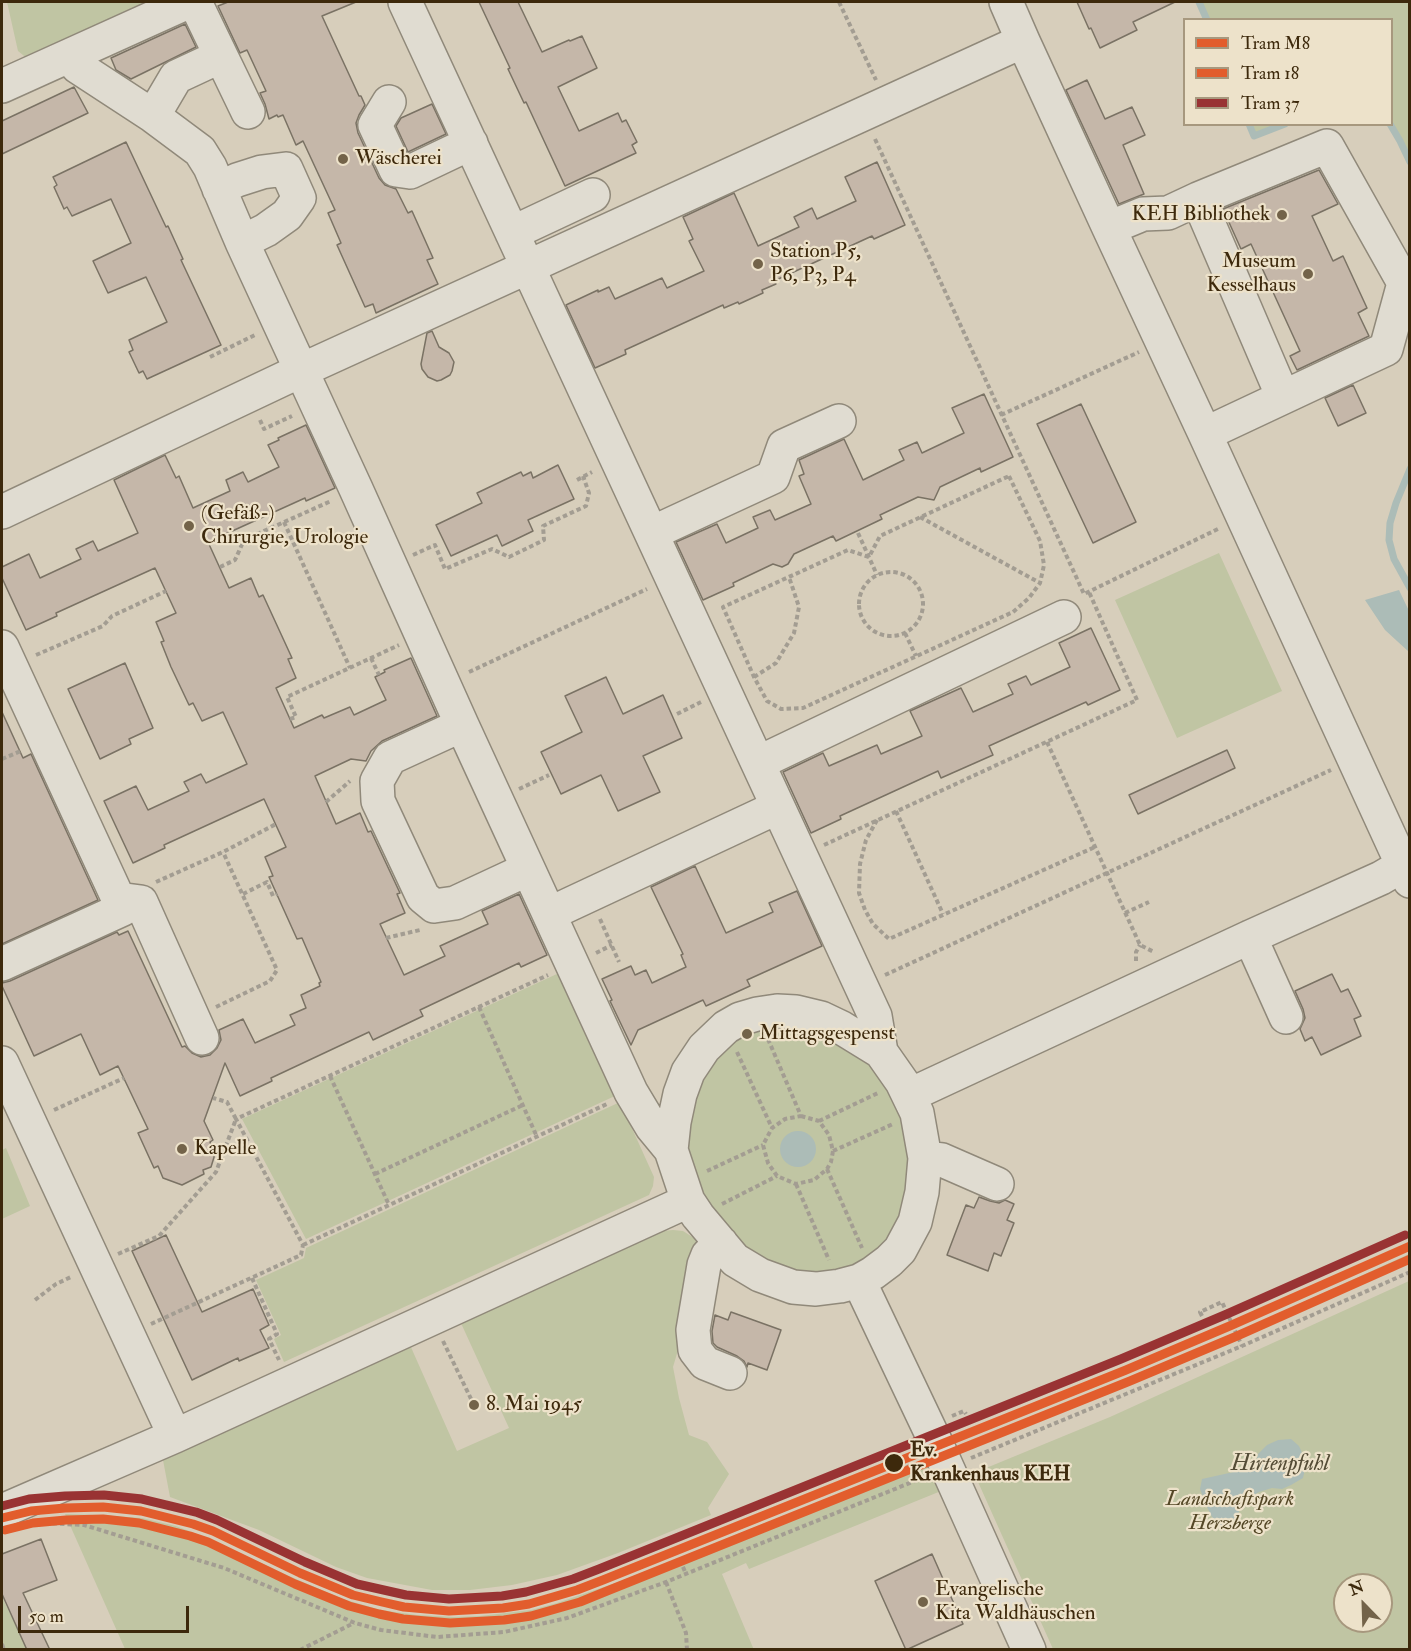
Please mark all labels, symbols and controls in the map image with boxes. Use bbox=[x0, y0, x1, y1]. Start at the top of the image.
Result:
legend bbox=[1183, 18, 1393, 126]
text: Tram M8 bbox=[1241, 32, 1310, 55]
text: Tram 18 bbox=[1241, 62, 1299, 85]
text: Tram 37 bbox=[1241, 92, 1299, 115]
place label: Wäscherei bbox=[355, 146, 442, 172]
marker: Wäscherei bbox=[336, 152, 350, 166]
place label: KEH Bibliothek bbox=[1132, 202, 1270, 228]
marker: KEH Bibliothek bbox=[1275, 208, 1289, 222]
place label: Station P5, P6, P3, P4 bbox=[770, 239, 861, 289]
place label: Museum Kesselhaus bbox=[1207, 249, 1296, 299]
marker: Station P5, P6, P3, P4 bbox=[751, 257, 765, 271]
marker: Museum Kesselhaus bbox=[1301, 267, 1315, 281]
place label: (Gefäß-) Chirurgie, Urologie bbox=[201, 501, 368, 551]
marker: (Gefäß-) Chirurgie, Urologie bbox=[182, 519, 196, 533]
place label: Mittagsgespenst bbox=[759, 1021, 895, 1047]
marker: Mittagsgespenst bbox=[740, 1027, 754, 1041]
place label: Kapelle bbox=[194, 1136, 256, 1162]
marker: Kapelle bbox=[175, 1142, 189, 1156]
place label: 8. Mai 1945 bbox=[486, 1392, 582, 1418]
marker: 8. Mai 1945 bbox=[467, 1398, 481, 1412]
place label: Ev. Krankenhaus KEH bbox=[910, 1438, 1070, 1488]
marker: Ev. Krankenhaus KEH bbox=[883, 1452, 905, 1474]
water label: Hirtenpfuhl bbox=[1231, 1452, 1329, 1478]
park label: Landschaftspark Herzberge bbox=[1166, 1487, 1294, 1537]
north arrow bbox=[1333, 1573, 1393, 1633]
text: N bbox=[1346, 1576, 1367, 1600]
place label: Evangelische Kita Waldhäuschen bbox=[935, 1577, 1096, 1627]
scale bar bbox=[21, 1594, 192, 1632]
marker: Evangelische Kita Waldhäuschen bbox=[916, 1595, 930, 1609]
text: 50 m bbox=[29, 1605, 64, 1628]

